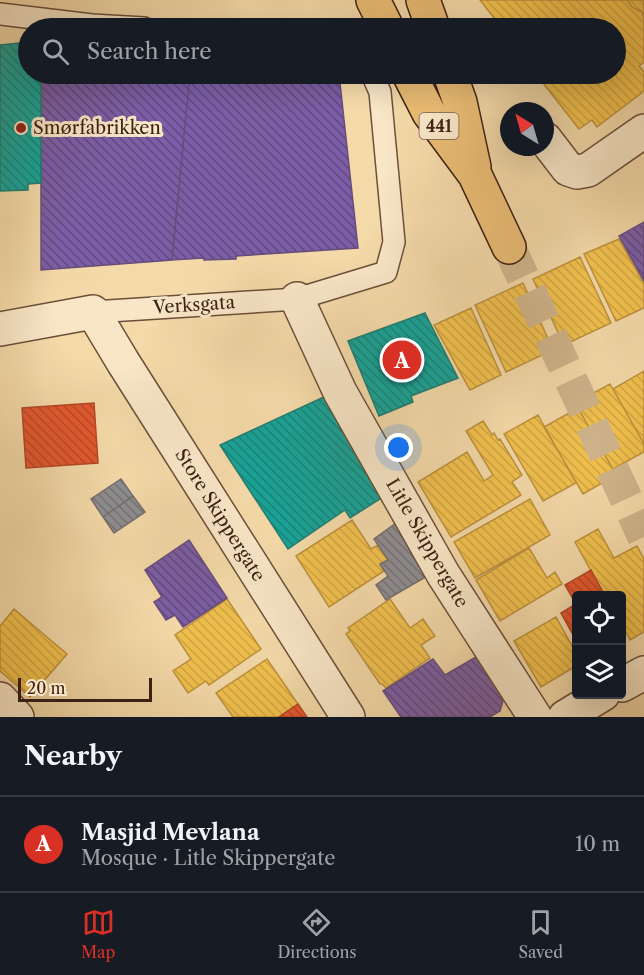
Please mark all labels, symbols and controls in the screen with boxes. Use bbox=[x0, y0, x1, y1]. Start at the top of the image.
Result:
search box bbox=[18, 18, 626, 84]
icon: search bbox=[39, 35, 72, 68]
text: Search here bbox=[87, 38, 212, 65]
north arrow bbox=[500, 102, 554, 156]
road number: 441 bbox=[420, 113, 458, 139]
place label: Smørfabrikken bbox=[33, 117, 161, 139]
marker: Smørfabrikken bbox=[14, 121, 28, 135]
street label: Verksgata bbox=[151, 291, 236, 319]
pin: A bbox=[382, 338, 422, 382]
your location bbox=[384, 433, 413, 462]
street label: Store Skippergate bbox=[170, 445, 270, 585]
street label: Litle Skippergate bbox=[381, 474, 473, 612]
map controls bbox=[572, 591, 626, 699]
button: locate bbox=[572, 591, 626, 645]
button: layers bbox=[572, 645, 626, 699]
scale bar bbox=[18, 675, 152, 702]
text: 20 m bbox=[27, 678, 66, 698]
text: Nearby bbox=[24, 740, 122, 772]
text: Masjid Mevlana bbox=[81, 819, 260, 846]
text: A bbox=[36, 832, 51, 856]
text: 10 m bbox=[575, 832, 620, 856]
text: Mosque · Litle Skippergate bbox=[81, 846, 335, 870]
tab: Map bbox=[81, 906, 115, 962]
tab: Directions bbox=[277, 906, 356, 962]
tab: Saved bbox=[519, 906, 563, 962]

